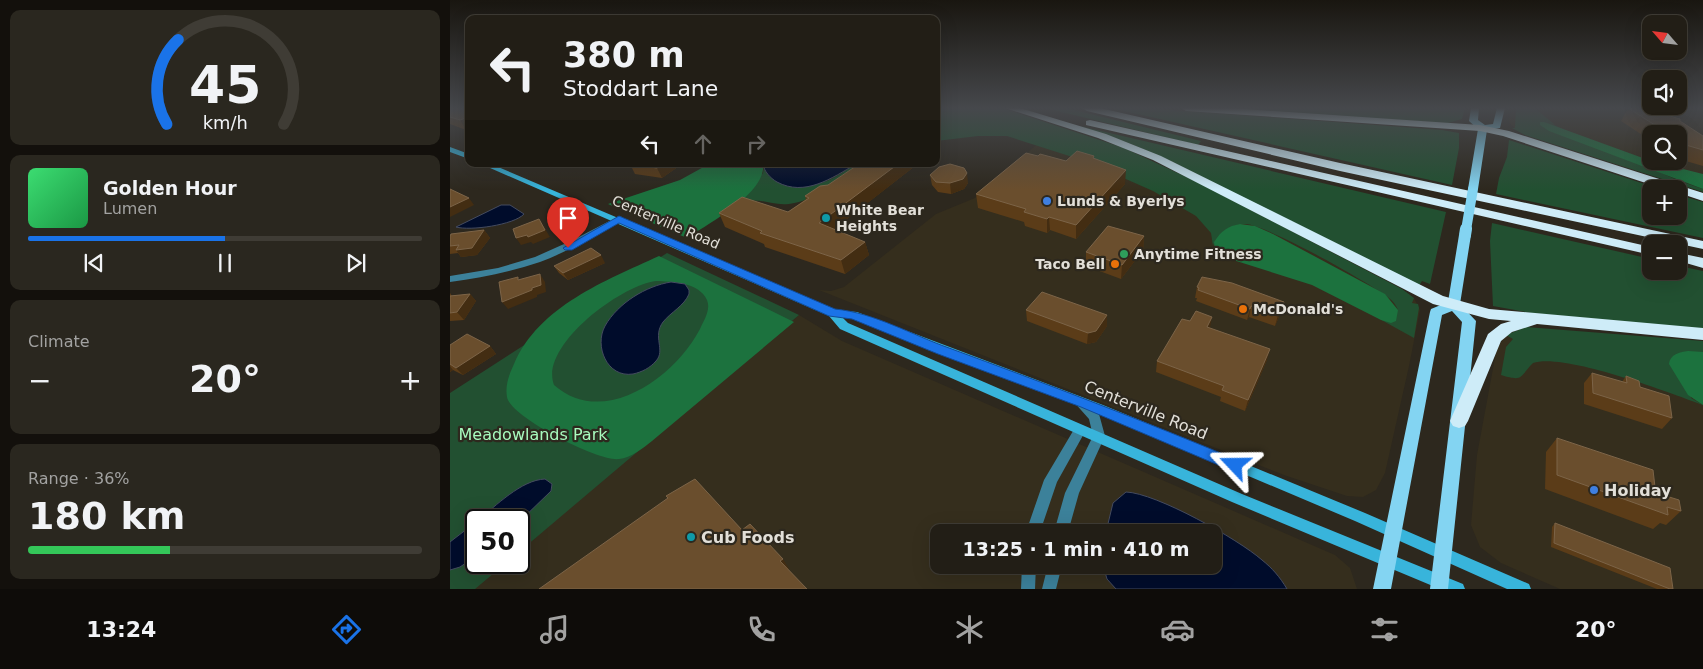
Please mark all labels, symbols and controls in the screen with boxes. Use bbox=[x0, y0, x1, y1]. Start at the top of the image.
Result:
north arrow bbox=[1642, 15, 1688, 60]
map controls bbox=[1642, 15, 1687, 280]
icon: left bbox=[480, 35, 545, 100]
text: 380 m bbox=[563, 35, 685, 75]
text: 45 bbox=[189, 55, 261, 115]
button: sound bbox=[1642, 70, 1687, 115]
text: Stoddart Lane bbox=[563, 76, 718, 101]
text: km/h bbox=[202, 112, 248, 133]
button: search bbox=[1642, 125, 1687, 170]
icon: left bbox=[636, 130, 664, 158]
icon: ahead bbox=[689, 130, 717, 158]
icon: right bbox=[742, 130, 770, 158]
text: Golden Hour bbox=[103, 177, 237, 199]
button: + bbox=[1642, 180, 1687, 225]
street label: Centerville Road bbox=[610, 192, 722, 252]
place label: Lunds & Byerlys bbox=[1057, 193, 1185, 209]
marker: Lunds & Byerlys bbox=[1041, 195, 1053, 207]
pin bbox=[547, 197, 589, 248]
text: Lumen bbox=[103, 199, 157, 218]
place label: White Bear Heights bbox=[836, 202, 924, 234]
icon: arrive bbox=[554, 204, 582, 232]
marker: White Bear Heights bbox=[820, 212, 832, 224]
button: − bbox=[1642, 235, 1687, 280]
place label: Anytime Fitness bbox=[1134, 246, 1262, 262]
marker: Anytime Fitness bbox=[1118, 248, 1130, 260]
icon: previous bbox=[80, 249, 108, 277]
icon: pause bbox=[211, 249, 239, 277]
icon: next bbox=[342, 249, 370, 277]
place label: Taco Bell bbox=[1035, 256, 1105, 272]
marker: Taco Bell bbox=[1109, 258, 1121, 270]
place label: McDonald's bbox=[1253, 301, 1343, 317]
marker: McDonald's bbox=[1237, 303, 1249, 315]
text: Climate bbox=[28, 332, 90, 351]
text: 20° bbox=[189, 357, 261, 401]
text: − bbox=[28, 364, 51, 397]
text: + bbox=[399, 364, 422, 397]
street label: Centerville Road bbox=[1081, 377, 1211, 443]
park label: Meadowlands Park bbox=[458, 425, 608, 444]
position arrow bbox=[1208, 438, 1260, 490]
text: Range · 36% bbox=[28, 469, 130, 488]
place label: Holiday bbox=[1604, 481, 1672, 500]
marker: Holiday bbox=[1588, 484, 1600, 496]
text: 180 km bbox=[28, 494, 185, 538]
speed limit sign: 50 bbox=[465, 509, 530, 574]
place label: Cub Foods bbox=[701, 528, 794, 547]
marker: Cub Foods bbox=[685, 531, 697, 543]
text: 13:25 · 1 min · 410 m bbox=[962, 538, 1190, 560]
icon: directions bbox=[329, 612, 364, 647]
icon: music bbox=[537, 612, 572, 647]
icon: phone bbox=[744, 612, 779, 647]
icon: climate bbox=[952, 612, 987, 647]
icon: car bbox=[1160, 612, 1195, 647]
icon: filters bbox=[1367, 612, 1402, 647]
text: 13:24 bbox=[86, 617, 156, 642]
text: 20° bbox=[1575, 617, 1617, 642]

